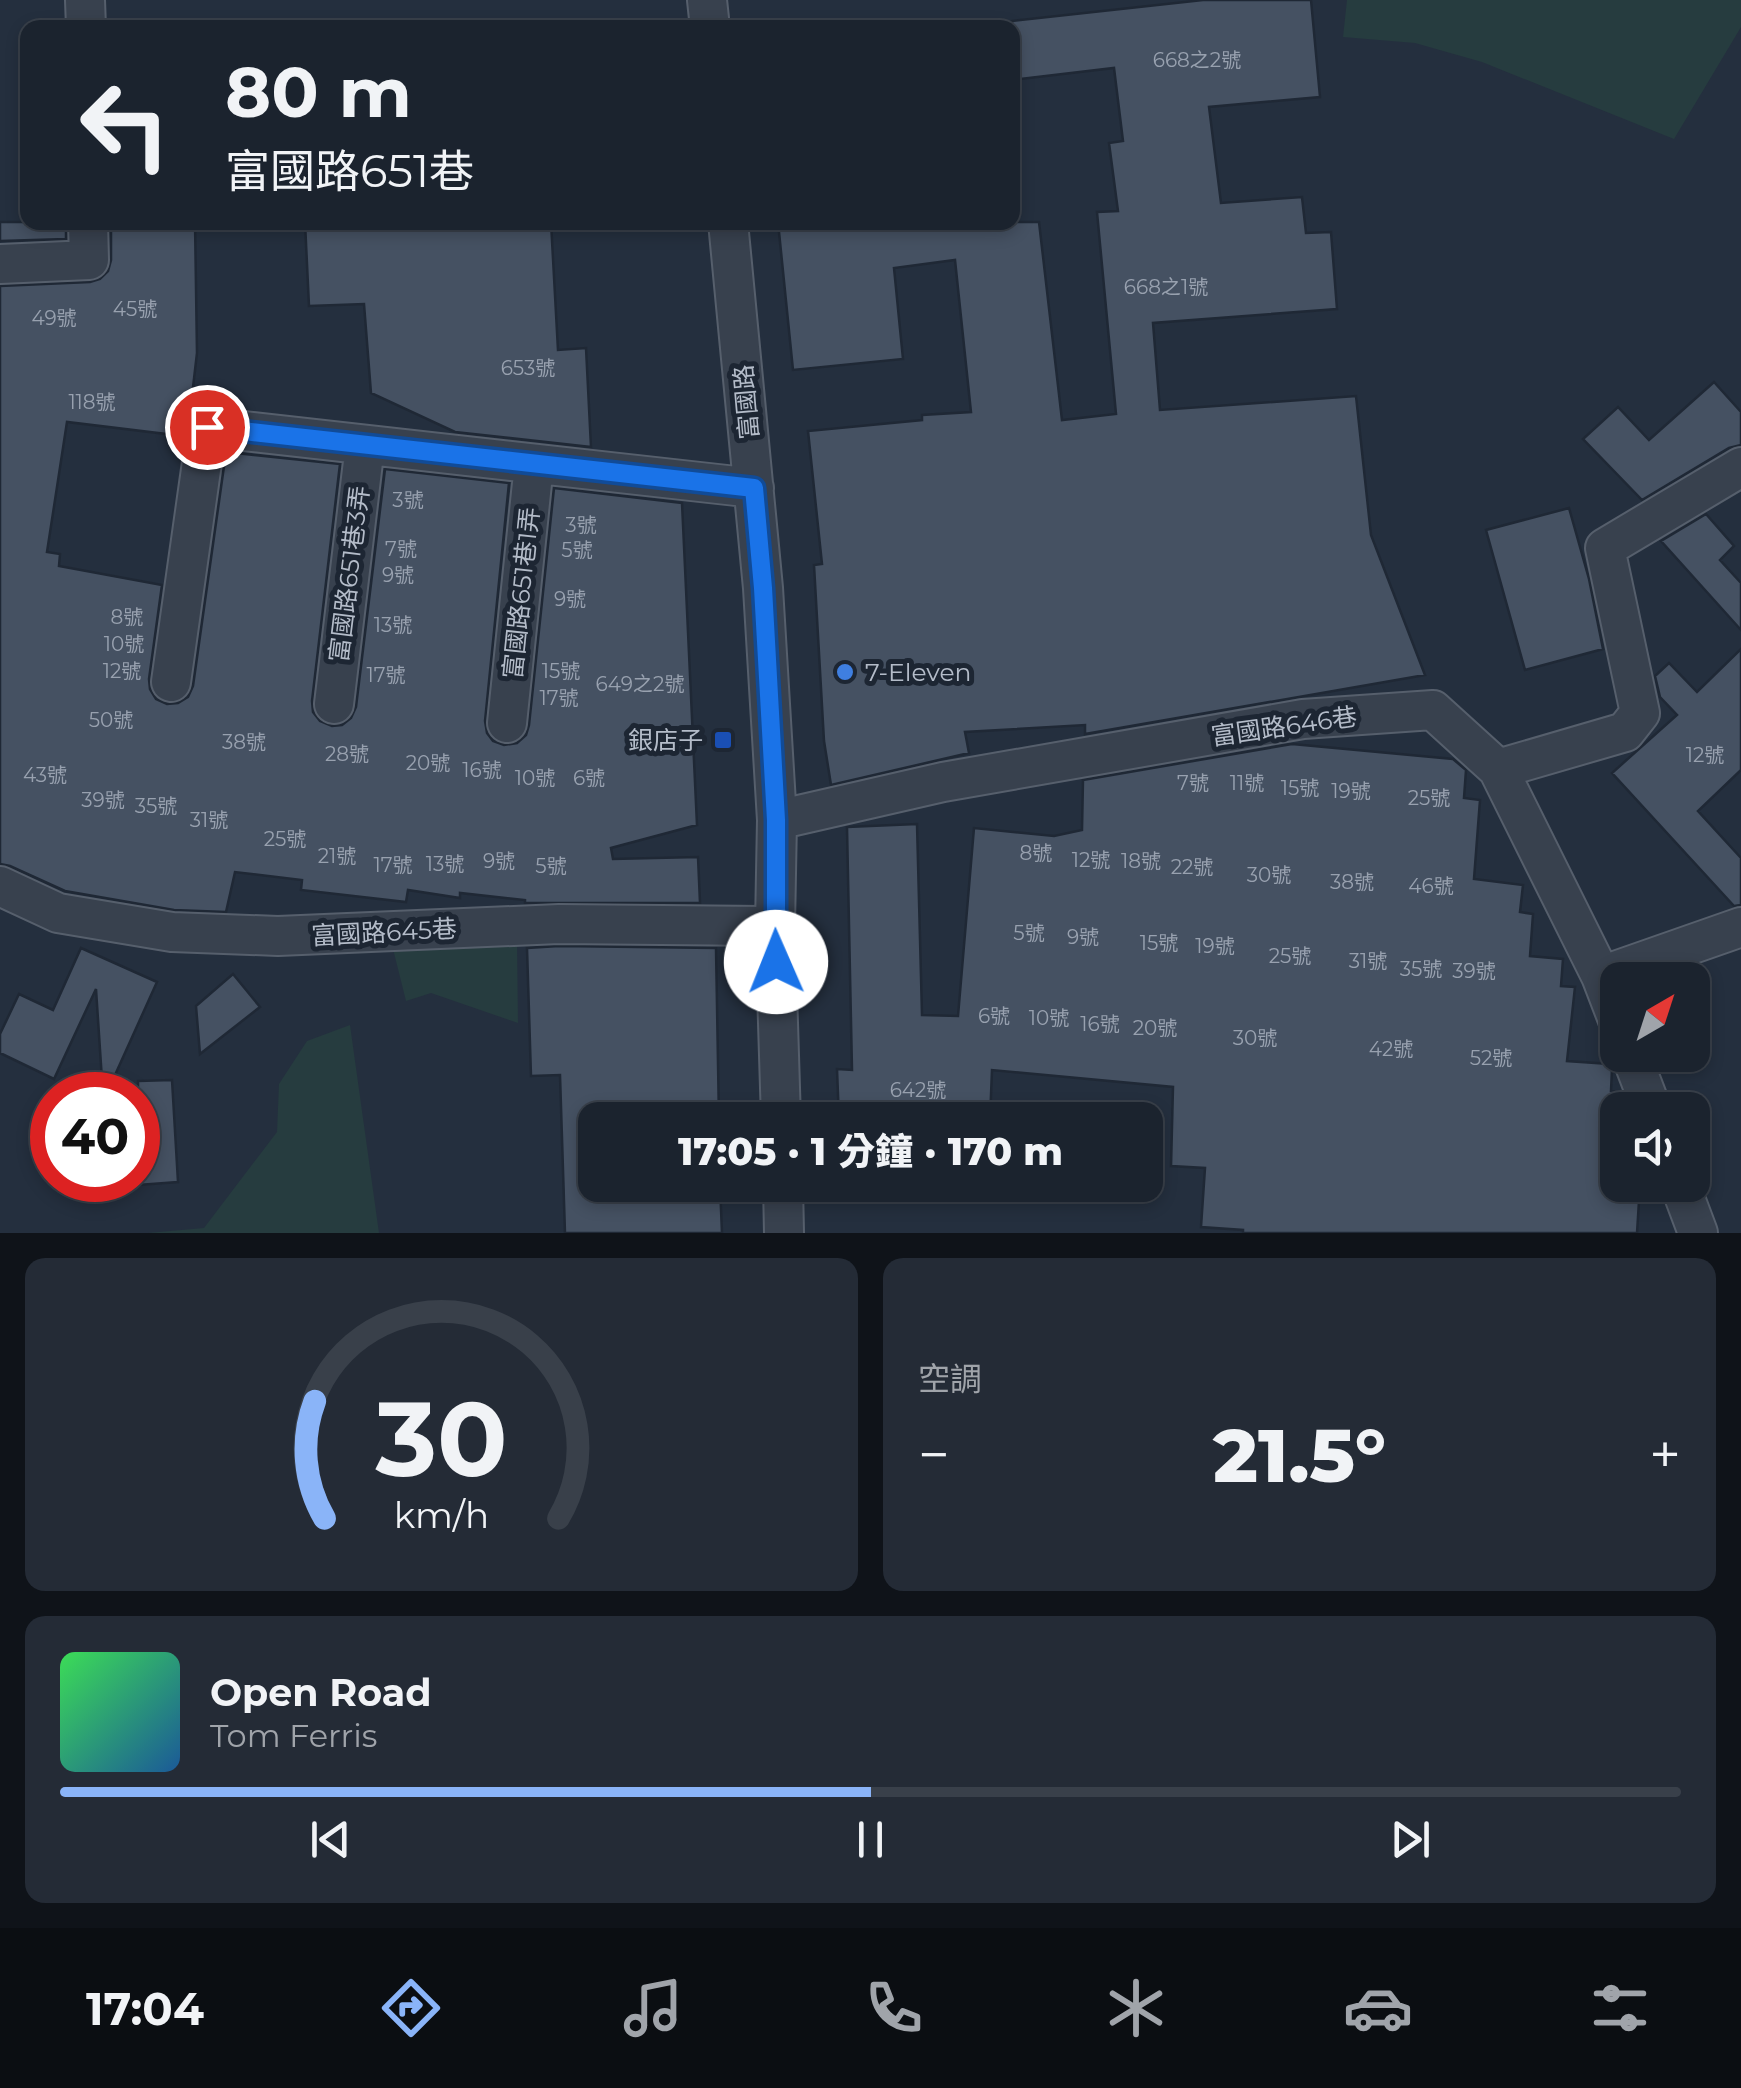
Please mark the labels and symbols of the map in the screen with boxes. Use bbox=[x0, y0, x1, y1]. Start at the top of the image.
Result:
house number: 668之2號 bbox=[1153, 48, 1241, 72]
house number: 668之1號 bbox=[1124, 275, 1208, 299]
house number: 45號 bbox=[113, 297, 157, 321]
house number: 49號 bbox=[31, 306, 77, 330]
house number: 653號 bbox=[501, 356, 555, 380]
street label: 富國路 bbox=[728, 363, 764, 441]
pin bbox=[165, 385, 250, 470]
house number: 118號 bbox=[68, 390, 116, 414]
street label: 富國路651巷3弄 bbox=[323, 484, 375, 664]
house number: 3號 bbox=[392, 488, 424, 512]
street label: 富國路651巷1弄 bbox=[497, 506, 545, 680]
house number: 3號 bbox=[565, 513, 597, 537]
house number: 7號 bbox=[385, 537, 417, 561]
house number: 5號 bbox=[561, 538, 593, 562]
house number: 9號 bbox=[382, 563, 414, 587]
house number: 9號 bbox=[554, 587, 586, 611]
house number: 8號 bbox=[111, 605, 143, 629]
house number: 13號 bbox=[374, 613, 412, 637]
house number: 10號 bbox=[104, 632, 144, 656]
place label: 7-Eleven bbox=[865, 657, 972, 687]
house number: 12號 bbox=[103, 659, 141, 683]
house number: 15號 bbox=[542, 659, 580, 683]
marker: 7-Eleven bbox=[834, 661, 856, 683]
house number: 17號 bbox=[367, 663, 406, 687]
house number: 649之2號 bbox=[596, 672, 684, 696]
house number: 17號 bbox=[540, 686, 579, 710]
street label: 富國路646巷 bbox=[1209, 701, 1359, 751]
house number: 50號 bbox=[89, 708, 133, 732]
place label: 銀店子 bbox=[628, 725, 703, 755]
marker: 銀店子 bbox=[712, 729, 734, 751]
house number: 38號 bbox=[222, 730, 266, 754]
house number: 28號 bbox=[325, 742, 369, 766]
house number: 12號 bbox=[1686, 743, 1724, 767]
house number: 20號 bbox=[406, 751, 450, 775]
house number: 16號 bbox=[462, 758, 502, 782]
house number: 43號 bbox=[23, 763, 67, 787]
house number: 10號 bbox=[515, 766, 555, 790]
house number: 6號 bbox=[573, 766, 605, 790]
house number: 7號 bbox=[1177, 771, 1209, 795]
house number: 11號 bbox=[1230, 771, 1264, 795]
house number: 15號 bbox=[1281, 776, 1319, 800]
house number: 19號 bbox=[1331, 779, 1371, 803]
house number: 25號 bbox=[1408, 786, 1450, 810]
house number: 39號 bbox=[81, 788, 125, 812]
house number: 35號 bbox=[135, 794, 177, 818]
house number: 31號 bbox=[190, 808, 228, 832]
house number: 25號 bbox=[264, 827, 306, 851]
house number: 8號 bbox=[1020, 841, 1052, 865]
house number: 21號 bbox=[318, 844, 356, 868]
house number: 12號 bbox=[1072, 848, 1110, 872]
house number: 9號 bbox=[483, 849, 515, 873]
house number: 18號 bbox=[1121, 849, 1161, 873]
house number: 13號 bbox=[426, 852, 464, 876]
house number: 17號 bbox=[374, 853, 413, 877]
house number: 5號 bbox=[535, 854, 567, 878]
house number: 22號 bbox=[1171, 855, 1213, 879]
house number: 30號 bbox=[1247, 863, 1291, 887]
house number: 38號 bbox=[1330, 870, 1374, 894]
house number: 46號 bbox=[1408, 874, 1454, 898]
position arrow bbox=[724, 910, 828, 1014]
street label: 富國路645巷 bbox=[310, 913, 458, 951]
house number: 5號 bbox=[1013, 921, 1045, 945]
house number: 9號 bbox=[1067, 925, 1099, 949]
house number: 15號 bbox=[1140, 931, 1178, 955]
house number: 19號 bbox=[1195, 934, 1235, 958]
house number: 25號 bbox=[1269, 944, 1311, 968]
house number: 31號 bbox=[1349, 949, 1387, 973]
house number: 35號 bbox=[1400, 957, 1442, 981]
house number: 39號 bbox=[1452, 959, 1496, 983]
north arrow bbox=[1600, 962, 1710, 1072]
house number: 6號 bbox=[978, 1004, 1010, 1028]
house number: 10號 bbox=[1029, 1006, 1069, 1030]
house number: 16號 bbox=[1080, 1012, 1120, 1036]
house number: 20號 bbox=[1133, 1016, 1177, 1040]
house number: 30號 bbox=[1233, 1026, 1277, 1050]
house number: 42號 bbox=[1369, 1037, 1413, 1061]
house number: 52號 bbox=[1470, 1046, 1512, 1070]
speed limit sign: 40 bbox=[30, 1072, 160, 1202]
house number: 642號 bbox=[890, 1078, 946, 1102]

